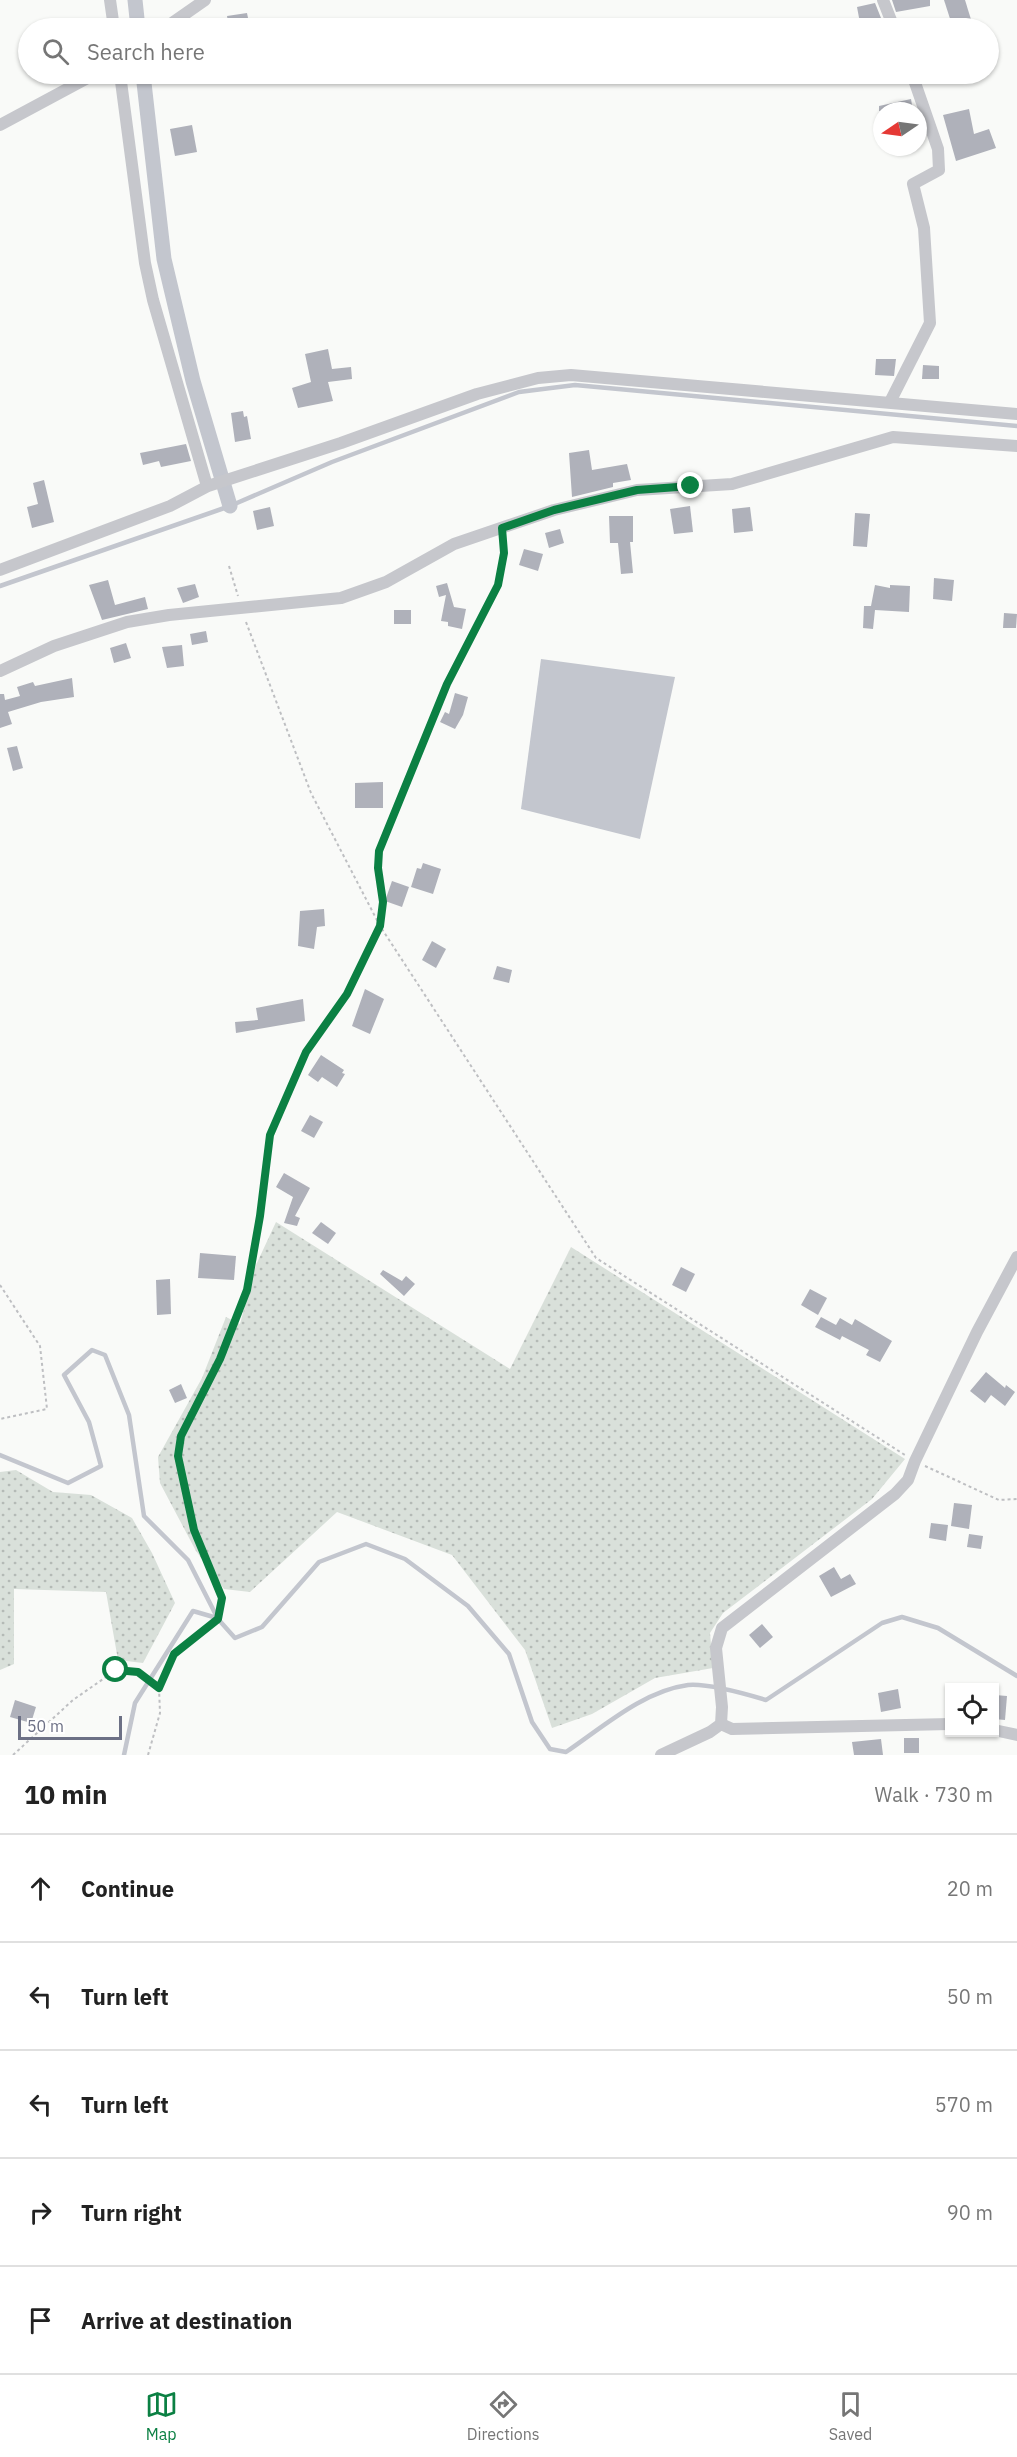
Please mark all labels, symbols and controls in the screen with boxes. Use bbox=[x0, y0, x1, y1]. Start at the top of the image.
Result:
search box bbox=[18, 18, 999, 84]
icon: search bbox=[39, 35, 72, 68]
text: Search here bbox=[87, 37, 205, 66]
north arrow bbox=[873, 102, 927, 156]
route end bbox=[677, 472, 703, 498]
route start bbox=[102, 1656, 128, 1682]
map controls bbox=[945, 1683, 999, 1737]
button: locate bbox=[945, 1683, 999, 1737]
scale bar bbox=[18, 1713, 122, 1740]
text: 50 m bbox=[27, 1716, 64, 1736]
text: 10 min bbox=[24, 1777, 108, 1811]
text: Walk · 730 m bbox=[875, 1781, 993, 1808]
icon: ahead bbox=[24, 1872, 57, 1905]
text: Continue bbox=[81, 1874, 174, 1903]
text: 20 m bbox=[947, 1875, 993, 1902]
icon: left bbox=[24, 1980, 57, 2013]
text: Turn left bbox=[81, 1982, 169, 2011]
text: 50 m bbox=[947, 1983, 993, 2010]
icon: left bbox=[24, 2088, 57, 2121]
text: Turn left bbox=[81, 2090, 169, 2119]
text: 570 m bbox=[935, 2091, 993, 2118]
icon: right bbox=[24, 2196, 57, 2229]
text: Turn right bbox=[81, 2198, 182, 2227]
text: 90 m bbox=[947, 2199, 993, 2226]
icon: arrive bbox=[24, 2304, 57, 2337]
text: Arrive at destination bbox=[81, 2306, 292, 2335]
tab: Map bbox=[145, 2388, 178, 2444]
tab: Directions bbox=[467, 2388, 540, 2444]
tab: Saved bbox=[829, 2388, 872, 2444]

